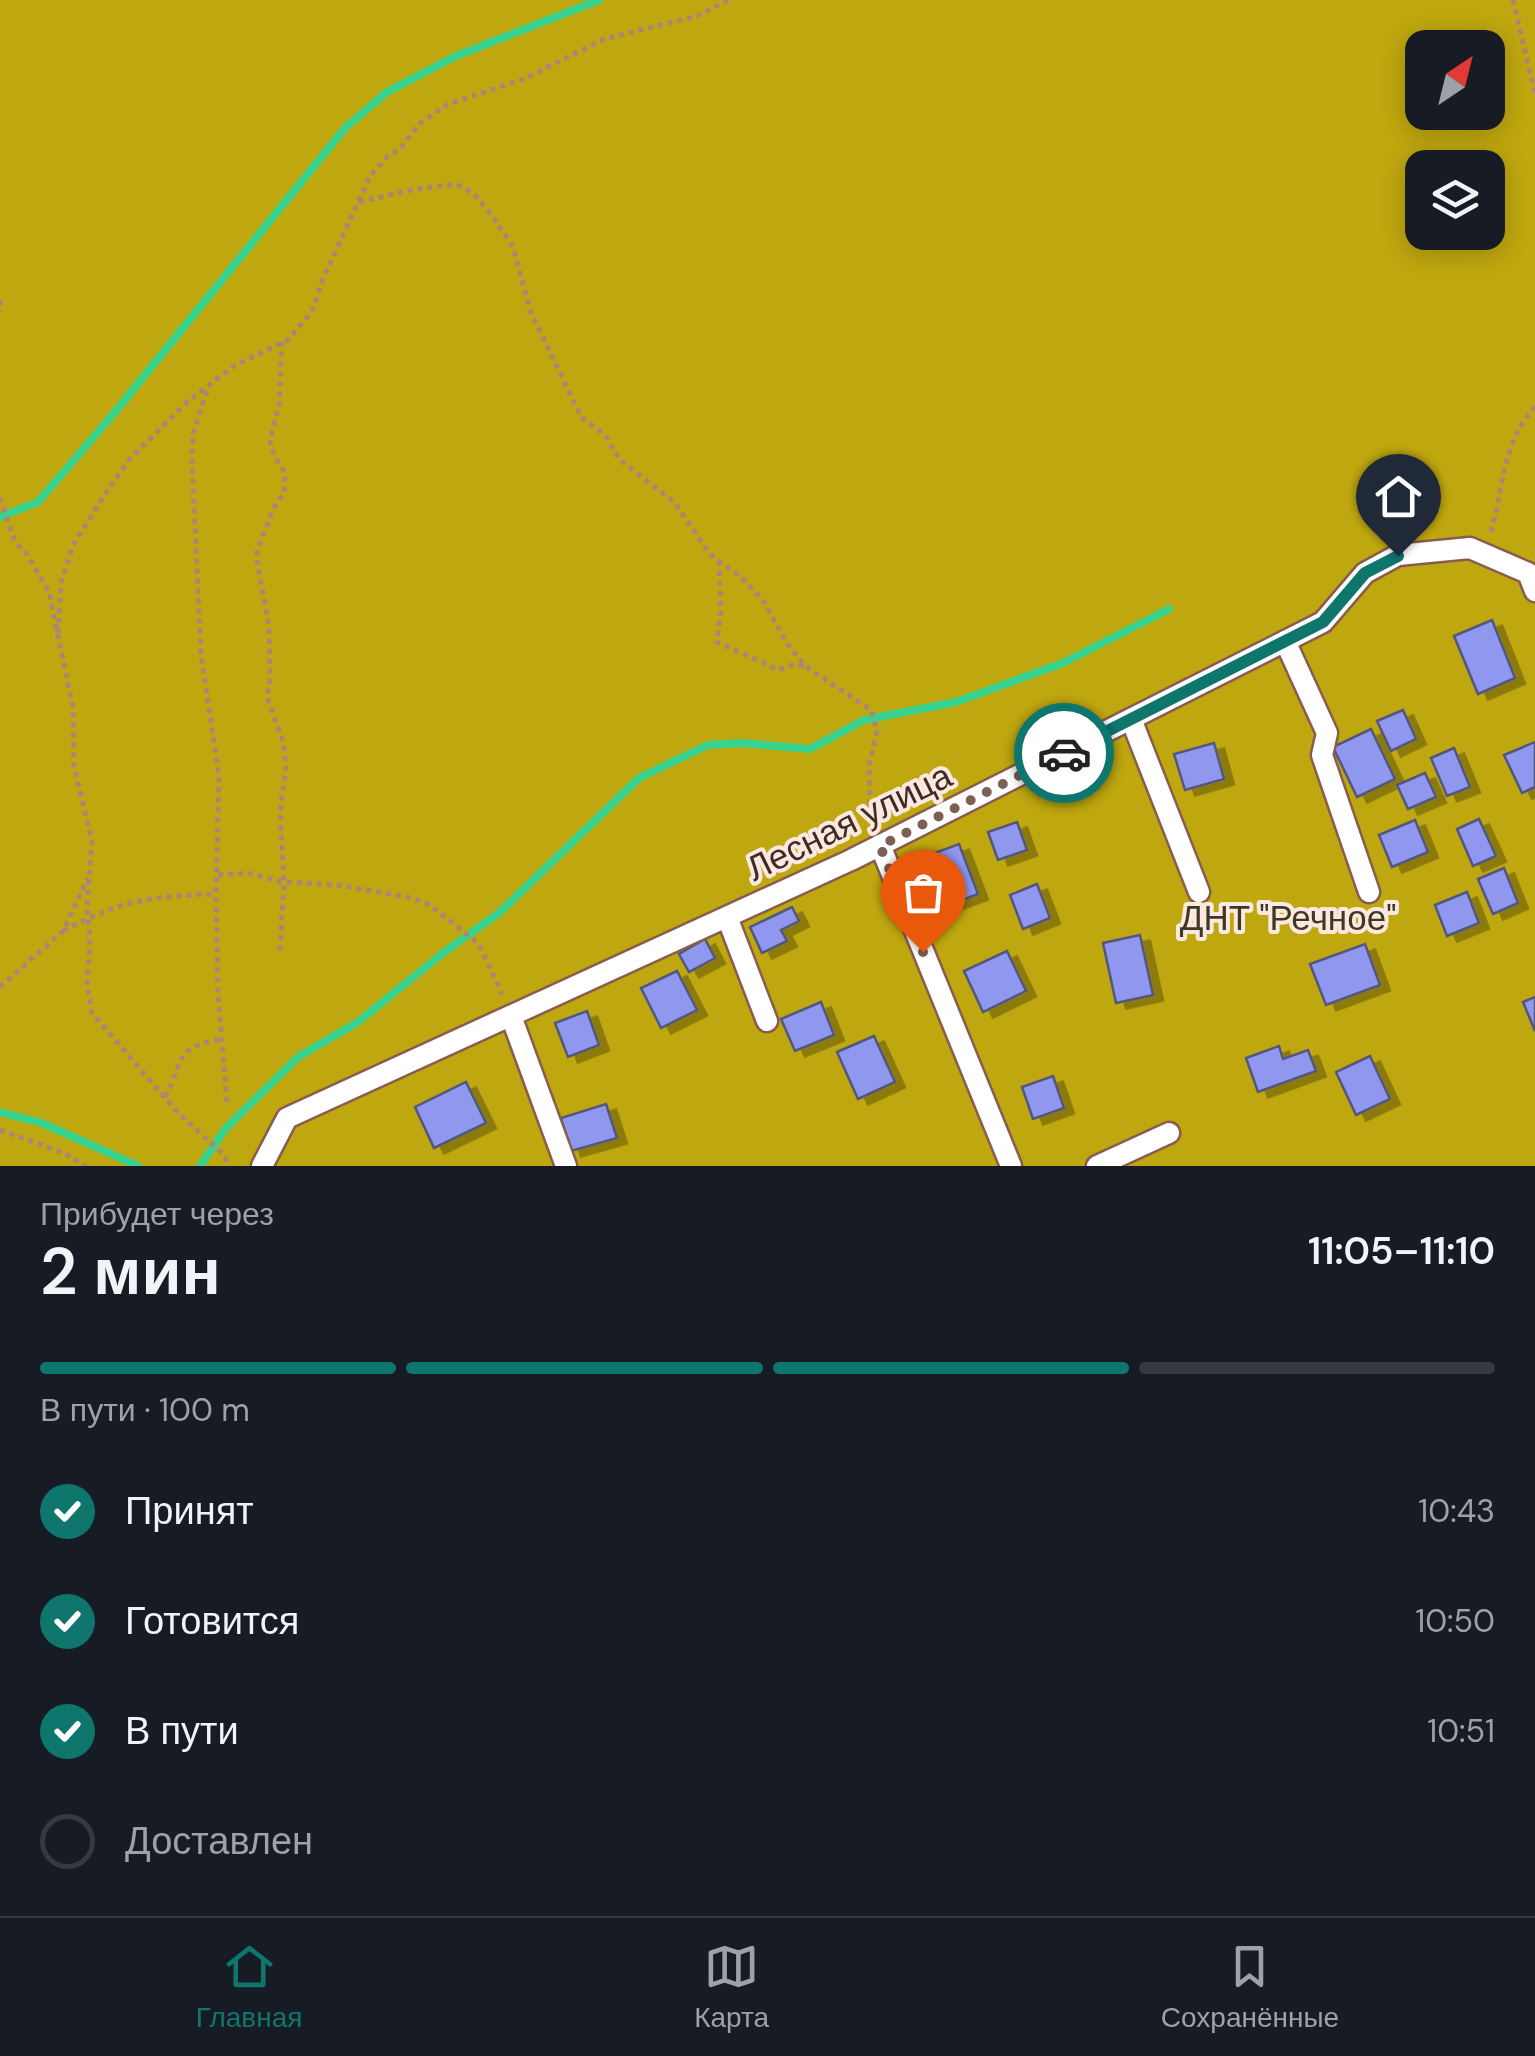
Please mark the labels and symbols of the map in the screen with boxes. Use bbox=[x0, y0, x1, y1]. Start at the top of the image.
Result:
north arrow bbox=[1405, 30, 1505, 130]
pin bbox=[1356, 454, 1441, 557]
courier bbox=[1014, 703, 1114, 803]
street label: Лесная улица bbox=[739, 752, 960, 892]
pin bbox=[881, 850, 966, 953]
park label: ДНТ "Речное" bbox=[1180, 895, 1396, 941]

